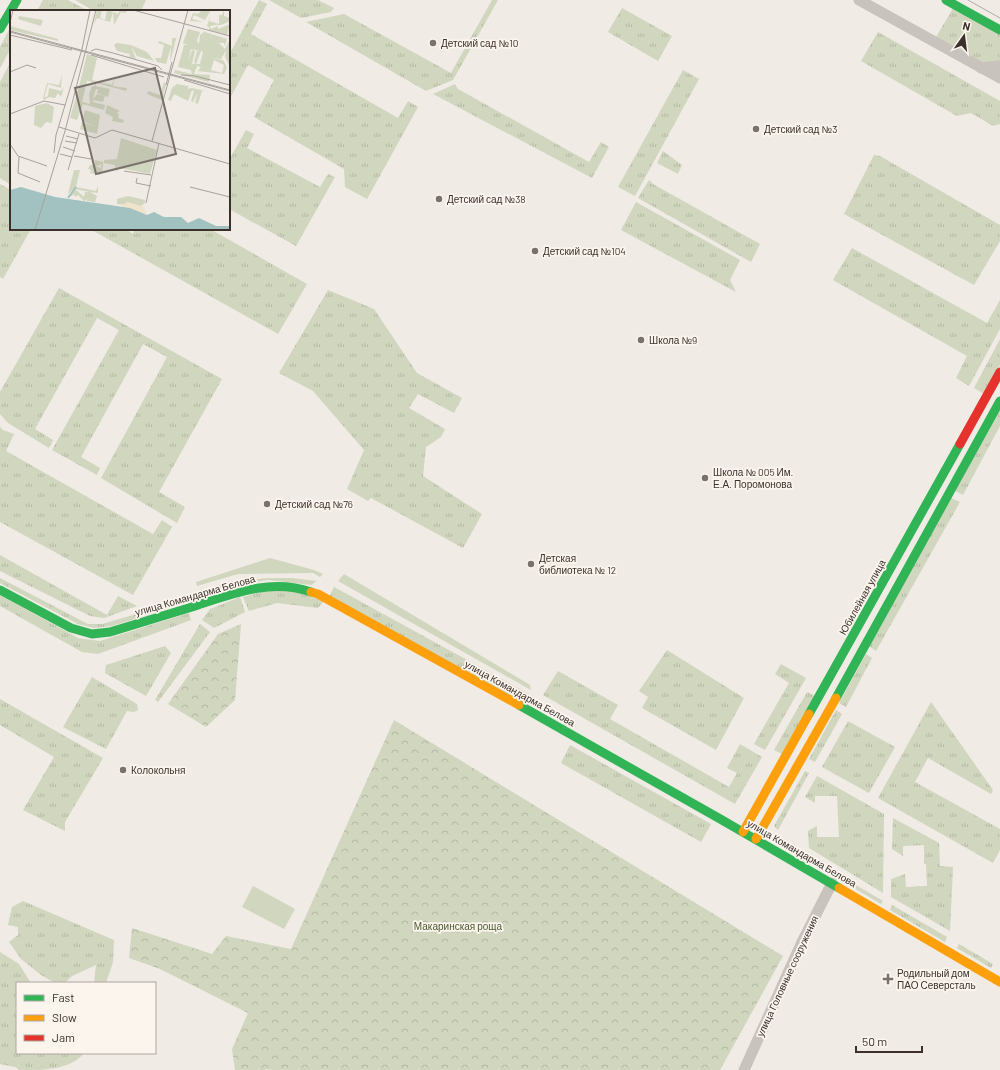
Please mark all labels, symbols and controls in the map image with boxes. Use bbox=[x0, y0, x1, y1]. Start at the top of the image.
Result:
inset map bbox=[10, 10, 230, 230]
north arrow bbox=[944, 16, 984, 56]
text: N bbox=[961, 19, 972, 33]
place label: Детский сад №10 bbox=[441, 37, 518, 49]
marker: Детский сад №10 bbox=[428, 38, 438, 48]
place label: Детский сад №3 bbox=[764, 123, 837, 135]
marker: Детский сад №3 bbox=[751, 124, 761, 134]
place label: Детский сад №38 bbox=[447, 193, 526, 205]
marker: Детский сад №38 bbox=[434, 194, 444, 204]
place label: Детский сад №104 bbox=[543, 245, 626, 257]
marker: Детский сад №104 bbox=[530, 246, 540, 256]
place label: Школа №9 bbox=[649, 334, 697, 346]
marker: Школа №9 bbox=[636, 335, 646, 345]
place label: Школа № 005 Им. Е.А. Поромонова bbox=[713, 466, 793, 490]
marker: Школа № 005 Им. Е.А. Поромонова bbox=[700, 473, 710, 483]
place label: Детский сад №76 bbox=[275, 498, 353, 510]
marker: Детский сад №76 bbox=[262, 499, 272, 509]
place label: Детская библиотека № 12 bbox=[539, 552, 616, 576]
street label: Юбилейная улица bbox=[836, 557, 888, 637]
marker: Детская библиотека № 12 bbox=[526, 559, 536, 569]
street label: улица Командарма Белова bbox=[134, 572, 257, 618]
street label: улица Командарма Белова bbox=[463, 658, 578, 729]
place label: Колокольня bbox=[131, 764, 186, 776]
marker: Колокольня bbox=[118, 765, 128, 775]
street label: улица Командарма Белова bbox=[745, 817, 859, 889]
street label: улица Головные сооружения bbox=[754, 914, 820, 1038]
park label: Макаринская роща bbox=[414, 920, 503, 932]
place label: Родильный дом ПАО Северсталь bbox=[897, 967, 976, 991]
marker: Родильный дом ПАО Северсталь bbox=[882, 973, 894, 985]
legend bbox=[16, 982, 156, 1054]
text: Fast bbox=[52, 990, 75, 1004]
text: Slow bbox=[52, 1010, 77, 1024]
scale bar bbox=[856, 1028, 922, 1054]
text: Jam bbox=[52, 1030, 75, 1044]
text: 50 m bbox=[862, 1034, 887, 1048]

